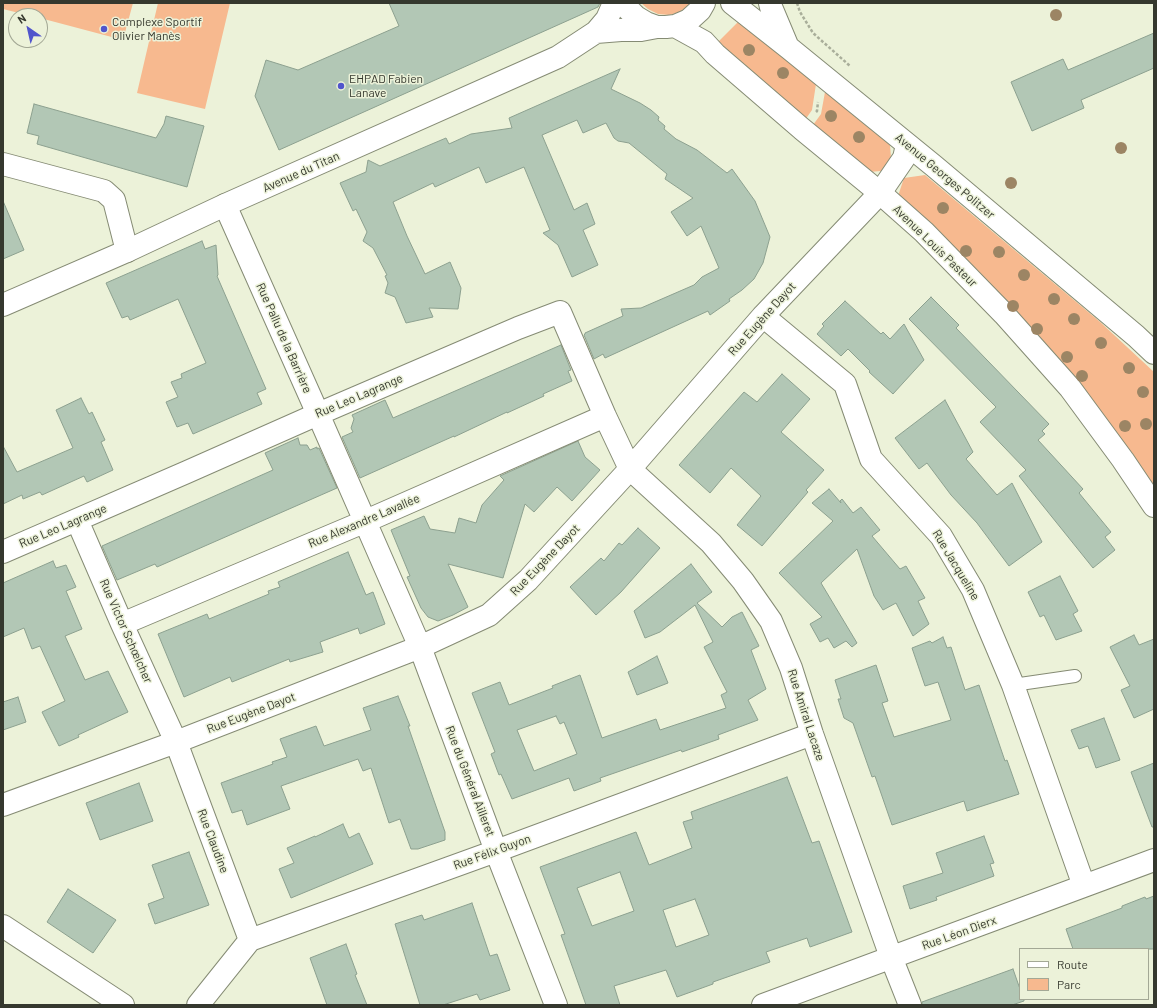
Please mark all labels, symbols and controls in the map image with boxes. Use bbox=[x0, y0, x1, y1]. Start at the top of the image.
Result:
north arrow bbox=[8, 8, 48, 48]
text: N bbox=[15, 11, 28, 26]
place label: Complexe Sportif Olivier Manès bbox=[112, 15, 202, 43]
marker: Complexe Sportif Olivier Manès bbox=[99, 24, 109, 34]
place label: EHPAD Fabien Lanave bbox=[349, 72, 423, 100]
marker: EHPAD Fabien Lanave bbox=[336, 81, 346, 91]
street label: Avenue Georges Politzer bbox=[892, 130, 998, 222]
street label: Avenue du Titan bbox=[260, 149, 342, 195]
street label: Avenue Louis Pasteur bbox=[890, 202, 980, 290]
street label: Rue Eugène Dayot bbox=[725, 279, 799, 359]
street label: Rue Pallu de la Barrière bbox=[253, 281, 315, 395]
street label: Rue Leo Lagrange bbox=[313, 371, 405, 421]
street label: Rue Alexandre Lavallée bbox=[306, 491, 422, 551]
street label: Rue Leo Lagrange bbox=[17, 501, 109, 551]
street label: Rue Eugène Dayot bbox=[507, 521, 583, 599]
street label: Rue Jacqueline bbox=[929, 527, 983, 603]
street label: Rue Victor Schœlcher bbox=[97, 577, 155, 685]
street label: Rue Amiral Lacaze bbox=[784, 667, 828, 763]
street label: Rue Eugène Dayot bbox=[205, 689, 297, 737]
street label: Rue du Général Ailleret bbox=[442, 724, 498, 838]
street label: Rue Claudine bbox=[194, 807, 232, 875]
street label: Rue Félix Guyon bbox=[451, 831, 533, 873]
street label: Rue Léon Dierx bbox=[920, 913, 998, 953]
legend bbox=[1019, 948, 1149, 1000]
text: Route bbox=[1057, 957, 1088, 971]
text: Parc bbox=[1057, 977, 1081, 991]

